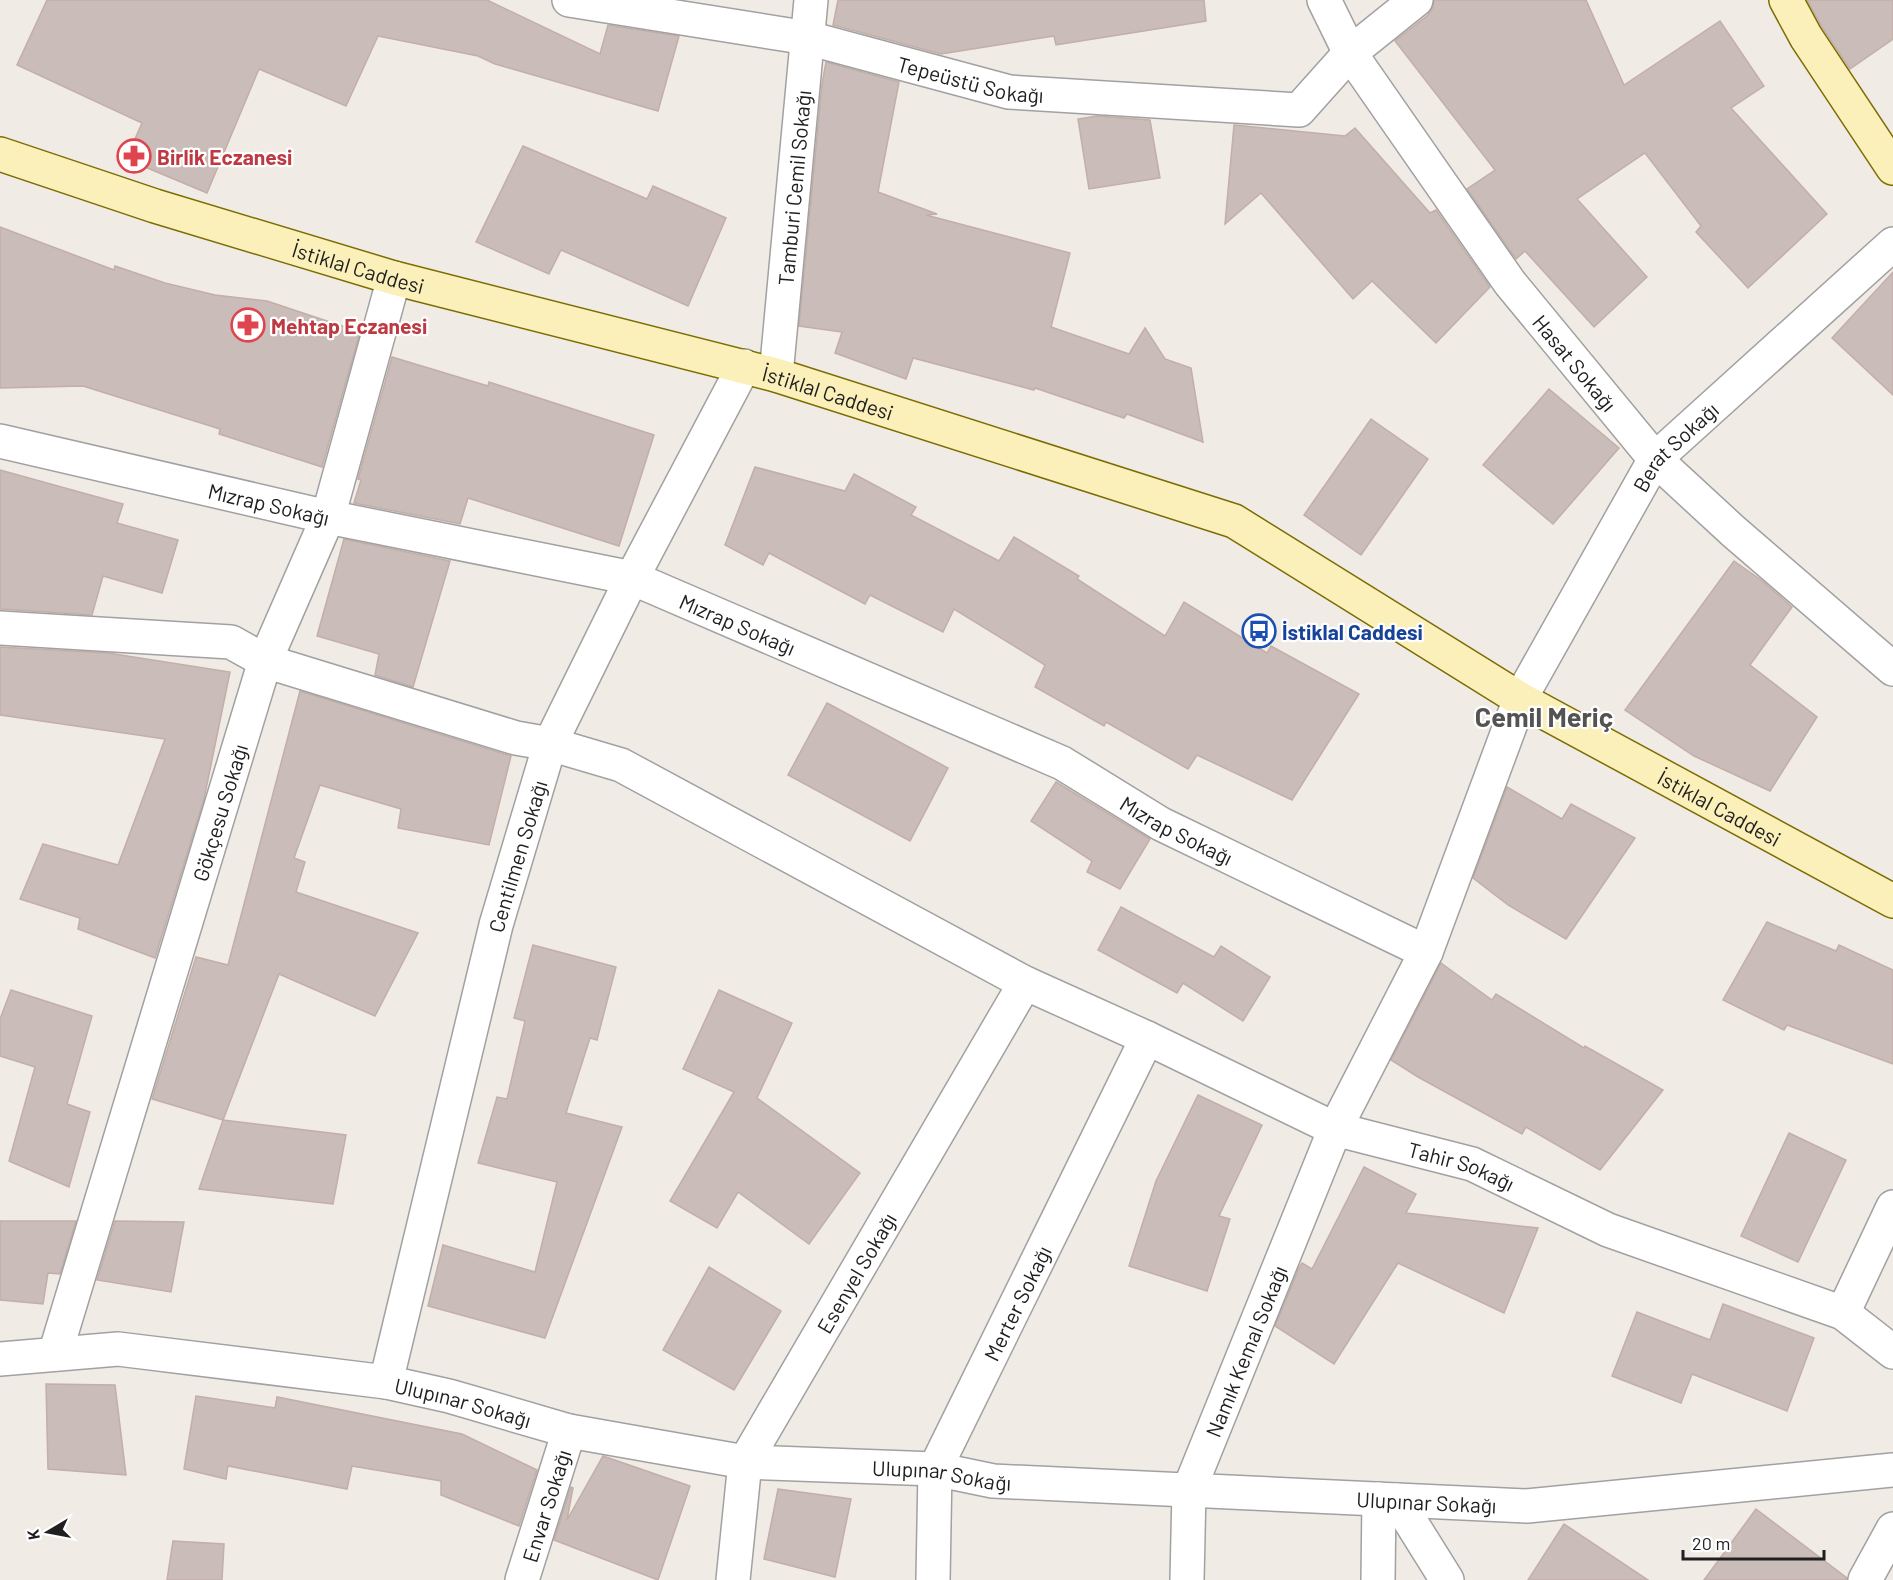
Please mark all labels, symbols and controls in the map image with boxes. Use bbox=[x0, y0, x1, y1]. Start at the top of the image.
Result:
street label: Tepeüstü Sokağı bbox=[895, 50, 1044, 107]
street label: Tamburi Cemil Sokağı bbox=[772, 89, 815, 287]
pharmacy icon: Birlik Eczanesi bbox=[116, 138, 152, 174]
place label: Birlik Eczanesi bbox=[157, 144, 292, 169]
street label: İstiklal Caddesi bbox=[290, 236, 427, 298]
pharmacy icon: Mehtap Eczanesi bbox=[230, 307, 266, 343]
street label: Hasat Sokağı bbox=[1528, 309, 1622, 416]
place label: Mehtap Eczanesi bbox=[271, 313, 427, 338]
street label: İstiklal Caddesi bbox=[760, 360, 897, 424]
street label: Berat Sokağı bbox=[1627, 396, 1723, 496]
street label: Mızrap Sokağı bbox=[206, 477, 332, 529]
street label: Mızrap Sokağı bbox=[676, 588, 800, 659]
bus stop icon: İstiklal Caddesi bbox=[1241, 613, 1277, 649]
place label: İstiklal Caddesi bbox=[1282, 619, 1423, 644]
district label: Cemil Meriç bbox=[1475, 700, 1613, 732]
street label: Gökçesu Sokağı bbox=[187, 741, 252, 884]
street label: İstiklal Caddesi bbox=[1654, 764, 1786, 851]
street label: Centilmen Sokağı bbox=[482, 777, 551, 935]
street label: Mızrap Sokağı bbox=[1116, 790, 1237, 869]
street label: Tahir Sokağı bbox=[1406, 1136, 1519, 1195]
street label: Esenyel Sokağı bbox=[811, 1208, 901, 1337]
street label: Merter Sokağı bbox=[978, 1241, 1055, 1365]
street label: Namık Kemal Sokağı bbox=[1199, 1262, 1291, 1440]
street label: Ulupınar Sokağı bbox=[393, 1372, 534, 1432]
street label: Envar Sokağı bbox=[516, 1446, 575, 1565]
street label: Ulupınar Sokağı bbox=[872, 1454, 1012, 1494]
street label: Ulupınar Sokağı bbox=[1356, 1486, 1497, 1517]
north arrow bbox=[18, 1502, 78, 1562]
scale bar bbox=[1683, 1523, 1824, 1561]
text: K bbox=[23, 1528, 43, 1541]
text: 20 m bbox=[1692, 1532, 1730, 1554]

